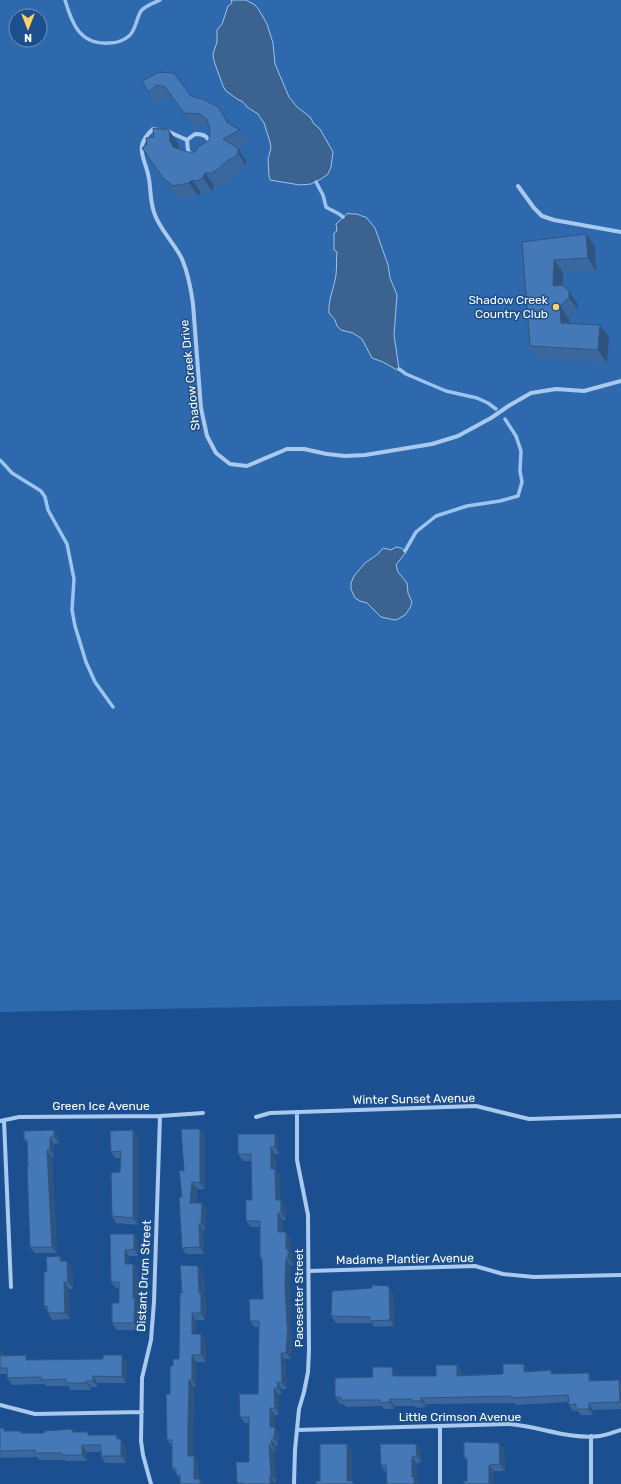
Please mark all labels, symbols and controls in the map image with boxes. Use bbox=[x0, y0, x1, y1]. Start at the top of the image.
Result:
north arrow bbox=[8, 8, 48, 48]
text: N bbox=[24, 31, 32, 44]
place label: Shadow Creek Country Club bbox=[468, 293, 549, 321]
marker: Shadow Creek Country Club bbox=[551, 302, 561, 312]
street label: Shadow Creek Drive bbox=[177, 319, 203, 431]
street label: Winter Sunset Avenue bbox=[353, 1091, 476, 1107]
street label: Green Ice Avenue bbox=[52, 1099, 150, 1113]
street label: Distant Drum Street bbox=[134, 1220, 154, 1332]
street label: Pacesetter Street bbox=[292, 1249, 306, 1347]
street label: Madame Plantier Avenue bbox=[336, 1251, 474, 1267]
street label: Little Crimson Avenue bbox=[399, 1410, 522, 1424]

